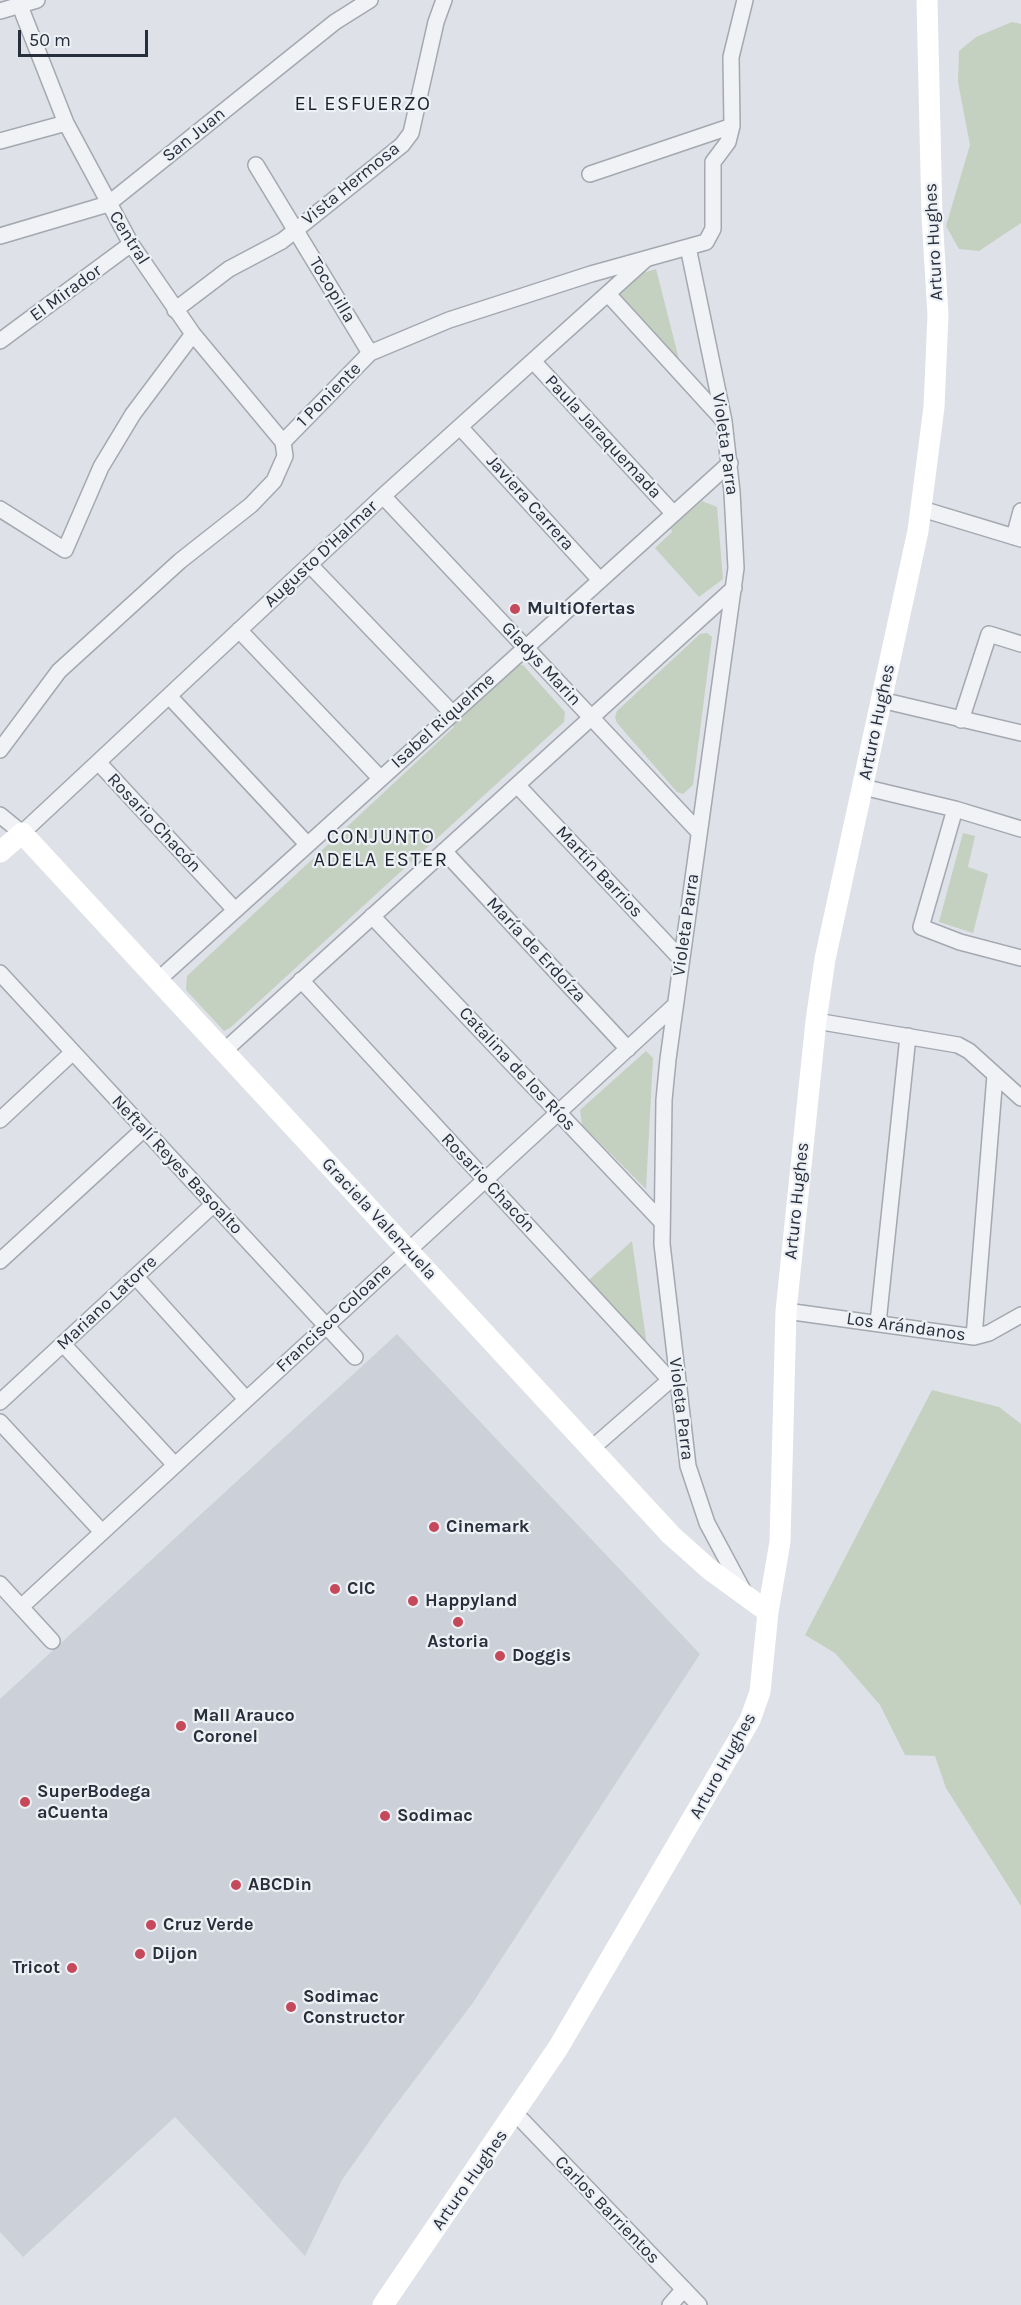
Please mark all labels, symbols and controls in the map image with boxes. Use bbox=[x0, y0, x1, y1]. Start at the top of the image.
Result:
scale bar bbox=[21, 18, 152, 56]
text: 50 m bbox=[29, 29, 71, 51]
district label: EL ESFUERZO bbox=[295, 92, 431, 116]
street label: San Juan bbox=[158, 103, 230, 167]
street label: Vista Hermosa bbox=[298, 138, 404, 230]
street label: Arturo Hughes bbox=[920, 183, 948, 301]
street label: Central bbox=[104, 207, 154, 269]
street label: Tocopilla bbox=[304, 253, 360, 327]
street label: El Mirador bbox=[26, 260, 106, 326]
street label: 1 Poniente bbox=[292, 358, 366, 432]
street label: Paula Jaraquemada bbox=[540, 371, 666, 503]
street label: Violeta Parra bbox=[707, 391, 743, 497]
street label: Javiera Carrera bbox=[481, 451, 579, 555]
street label: Augusto D'Halmar bbox=[260, 496, 382, 612]
place label: MultiOfertas bbox=[527, 598, 635, 620]
marker: MultiOfertas bbox=[508, 602, 522, 616]
street label: Gladys Marin bbox=[497, 617, 585, 711]
street label: Arturo Hughes bbox=[854, 662, 900, 782]
street label: Isabel Riquelme bbox=[387, 669, 499, 773]
street label: Rosario Chacón bbox=[102, 769, 206, 877]
street label: Martín Barrios bbox=[551, 822, 647, 922]
district label: CONJUNTO ADELA ESTER bbox=[314, 825, 448, 872]
street label: Violeta Parra bbox=[668, 872, 704, 978]
street label: María de Erdoíza bbox=[482, 893, 590, 1007]
street label: Catalina de los Ríos bbox=[454, 1003, 580, 1135]
street label: Neftalí Reyes Basoalto bbox=[107, 1091, 247, 1239]
street label: Rosario Chacón bbox=[436, 1129, 540, 1237]
street label: Arturo Hughes bbox=[780, 1141, 814, 1261]
street label: Graciela Valenzuela bbox=[317, 1153, 441, 1285]
street label: Mariano Latorre bbox=[52, 1251, 162, 1355]
street label: Francisco Coloane bbox=[272, 1259, 396, 1377]
street label: Los Arándanos bbox=[845, 1308, 967, 1346]
street label: Violeta Parra bbox=[664, 1356, 698, 1462]
place label: Cinemark bbox=[446, 1516, 529, 1538]
marker: Cinemark bbox=[427, 1520, 441, 1534]
place label: CIC bbox=[347, 1578, 375, 1600]
marker: CIC bbox=[328, 1582, 342, 1596]
place label: Happyland bbox=[425, 1590, 518, 1612]
marker: Happyland bbox=[406, 1594, 420, 1608]
marker: Astoria bbox=[451, 1615, 465, 1629]
place label: Astoria bbox=[427, 1631, 489, 1653]
place label: Doggis bbox=[512, 1645, 571, 1667]
marker: Doggis bbox=[493, 1649, 507, 1663]
place label: Mall Arauco Coronel bbox=[193, 1705, 295, 1748]
street label: Arturo Hughes bbox=[685, 1709, 761, 1823]
marker: Mall Arauco Coronel bbox=[174, 1719, 188, 1733]
place label: SuperBodega aCuenta bbox=[37, 1781, 151, 1824]
marker: SuperBodega aCuenta bbox=[18, 1795, 32, 1809]
place label: Sodimac bbox=[397, 1805, 473, 1827]
marker: Sodimac bbox=[378, 1809, 392, 1823]
place label: ABCDin bbox=[248, 1874, 312, 1896]
marker: ABCDin bbox=[229, 1878, 243, 1892]
place label: Cruz Verde bbox=[163, 1914, 254, 1936]
marker: Cruz Verde bbox=[144, 1918, 158, 1932]
place label: Dijon bbox=[152, 1943, 198, 1965]
marker: Dijon bbox=[133, 1947, 147, 1961]
place label: Tricot bbox=[12, 1957, 60, 1979]
marker: Tricot bbox=[65, 1961, 79, 1975]
place label: Sodimac Constructor bbox=[303, 1986, 405, 2028]
marker: Sodimac Constructor bbox=[284, 2000, 298, 2014]
street label: Arturo Hughes bbox=[427, 2126, 513, 2234]
street label: Carlos Barrientos bbox=[550, 2152, 664, 2268]

